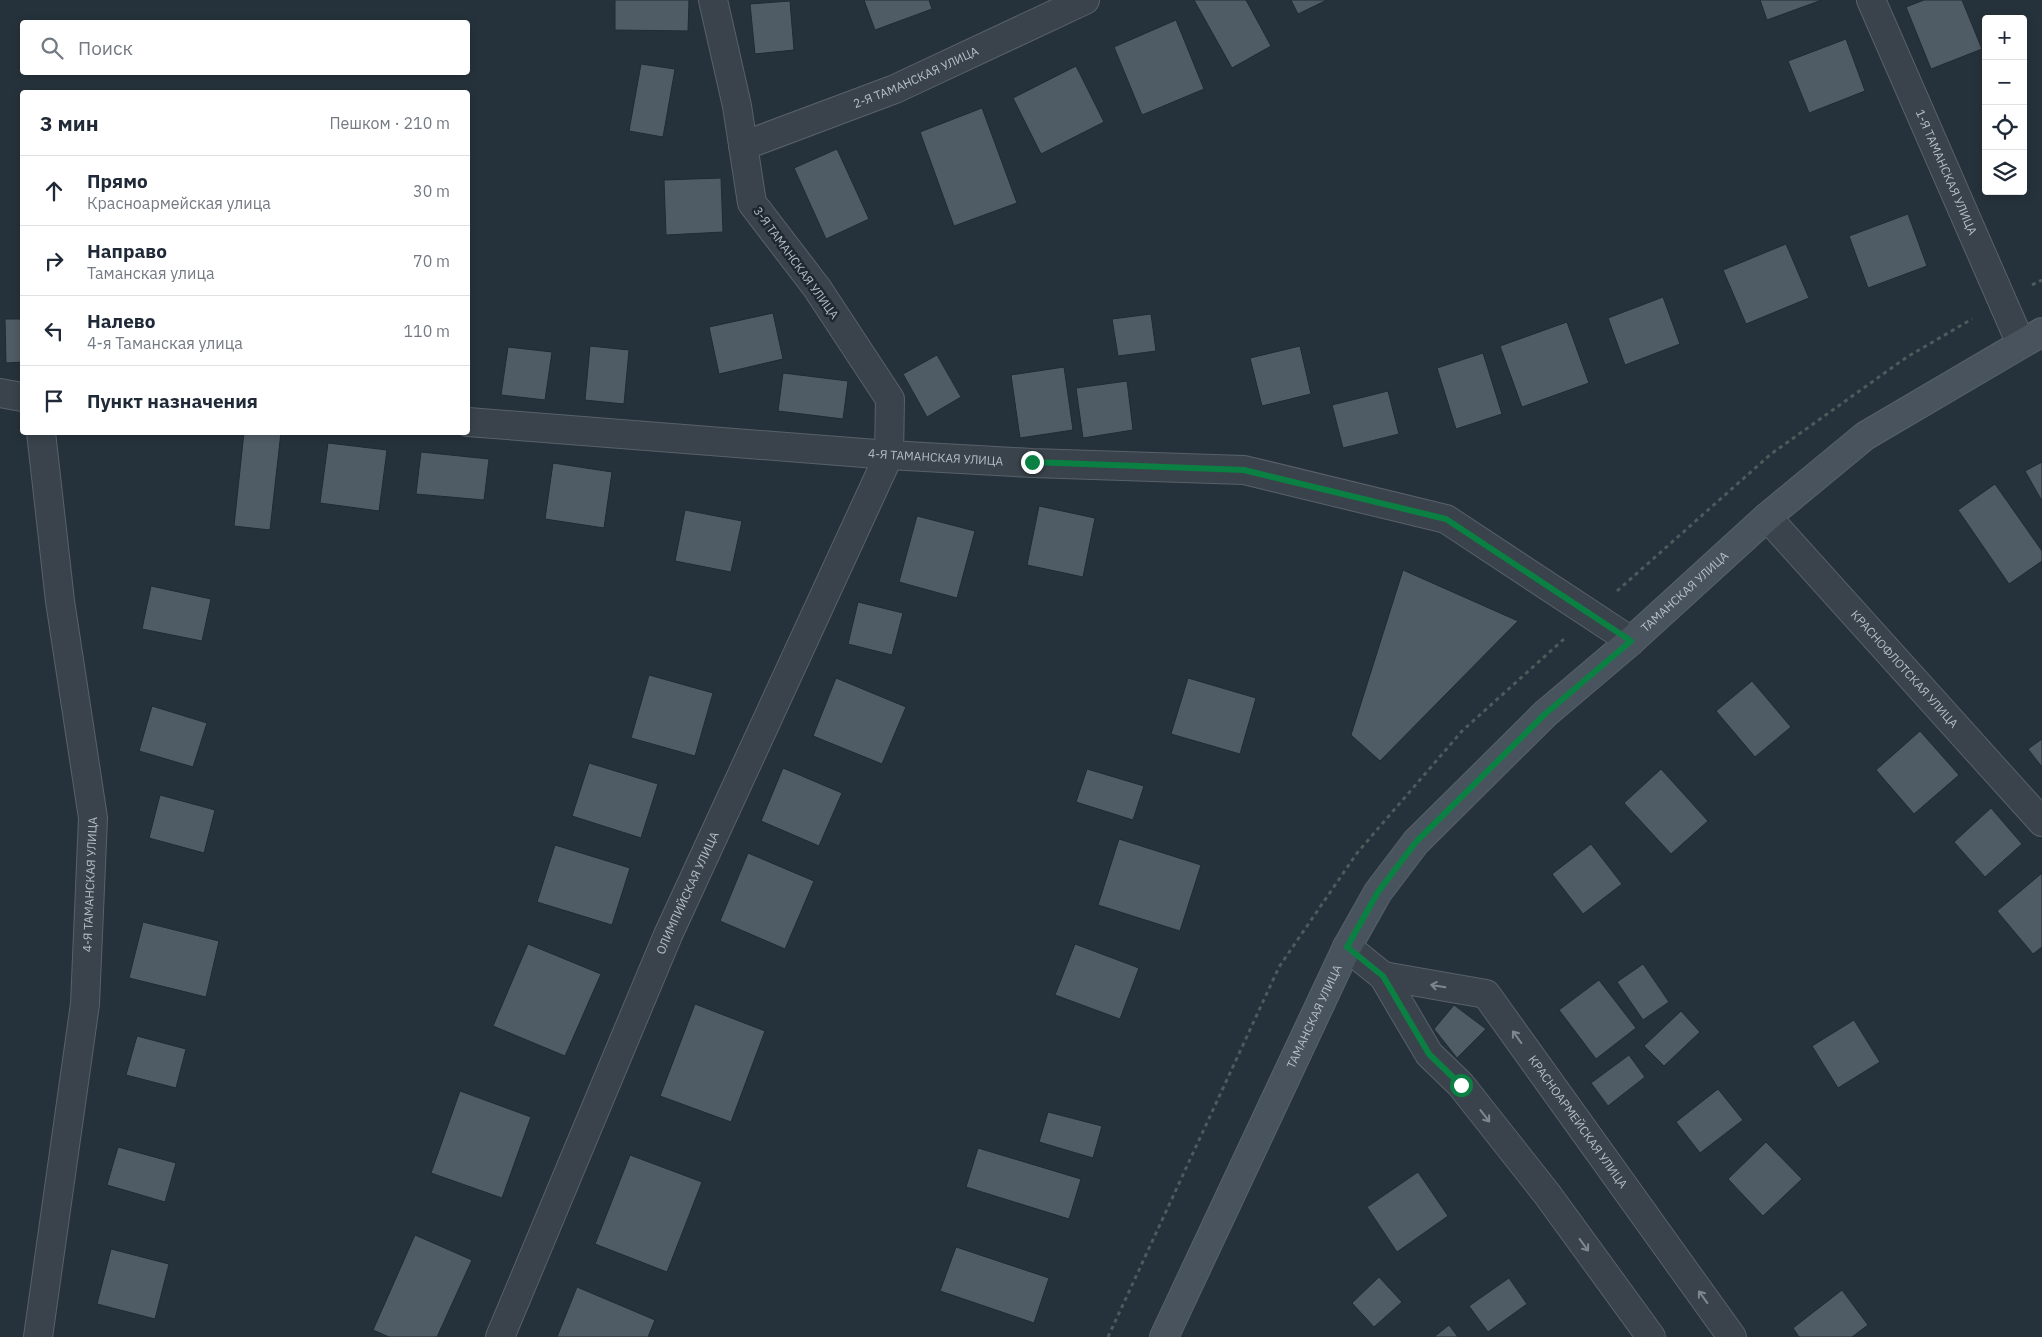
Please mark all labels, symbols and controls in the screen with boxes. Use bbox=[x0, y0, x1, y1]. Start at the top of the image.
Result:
map controls bbox=[1982, 15, 2027, 195]
button: + bbox=[1982, 15, 2027, 60]
search box bbox=[20, 20, 470, 75]
icon: search bbox=[38, 34, 66, 62]
text: Поиск bbox=[78, 36, 133, 60]
street label: 2-Я ТАМАНСКАЯ УЛИЦА bbox=[851, 43, 981, 111]
button: − bbox=[1982, 60, 2027, 105]
button: locate bbox=[1982, 105, 2027, 150]
street label: 1-Я ТАМАНСКАЯ УЛИЦА bbox=[1913, 107, 1981, 237]
text: 3 мин bbox=[40, 109, 99, 137]
text: Пешком · 210 m bbox=[329, 113, 450, 133]
button: layers bbox=[1982, 150, 2027, 195]
text: Прямо bbox=[87, 169, 148, 193]
icon: ahead bbox=[40, 177, 68, 205]
text: 30 m bbox=[413, 181, 450, 201]
text: Красноармейская улица bbox=[87, 193, 271, 213]
street label: 3-Я ТАМАНСКАЯ УЛИЦА bbox=[751, 204, 842, 322]
text: Направо bbox=[87, 239, 167, 263]
icon: right bbox=[40, 247, 68, 275]
text: 70 m bbox=[413, 251, 450, 271]
text: Таманская улица bbox=[87, 263, 215, 283]
text: Налево bbox=[87, 309, 156, 333]
icon: left bbox=[40, 317, 68, 345]
text: 110 m bbox=[403, 321, 450, 341]
text: 4-я Таманская улица bbox=[87, 333, 243, 353]
icon: arrive bbox=[40, 387, 68, 415]
text: Пункт назначения bbox=[87, 389, 258, 413]
street label: 4-Я ТАМАНСКАЯ УЛИЦА bbox=[868, 445, 1004, 468]
route end bbox=[1021, 451, 1044, 474]
street label: ТАМАНСКАЯ УЛИЦА bbox=[1638, 548, 1731, 635]
street label: КРАСНОФЛОТСКАЯ УЛИЦА bbox=[1848, 607, 1962, 731]
street label: 4-Я ТАМАНСКАЯ УЛИЦА bbox=[79, 816, 100, 952]
street label: ОЛИМПИЙСКАЯ УЛИЦА bbox=[653, 829, 722, 956]
street label: ТАМАНСКАЯ УЛИЦА bbox=[1283, 962, 1345, 1071]
one-way arrow bbox=[1431, 980, 1447, 990]
one-way arrow bbox=[1512, 1030, 1522, 1044]
street label: КРАСНОАРМЕЙСКАЯ УЛИЦА bbox=[1525, 1052, 1631, 1191]
route start bbox=[1450, 1074, 1473, 1097]
one-way arrow bbox=[1480, 1109, 1490, 1123]
one-way arrow bbox=[1578, 1238, 1589, 1251]
one-way arrow bbox=[1698, 1290, 1708, 1304]

